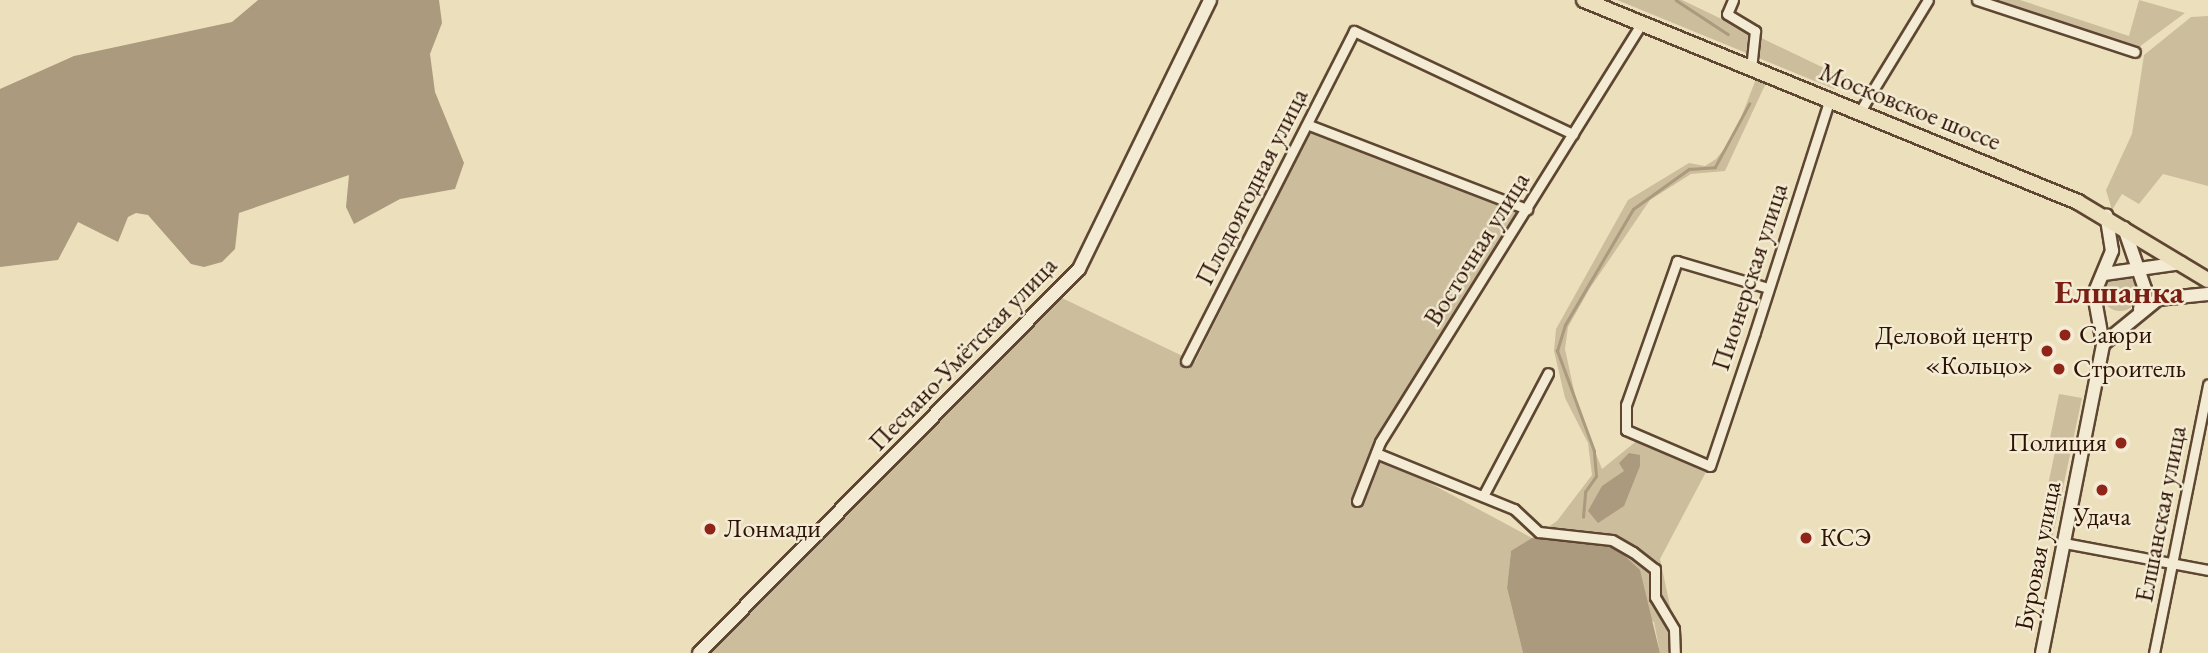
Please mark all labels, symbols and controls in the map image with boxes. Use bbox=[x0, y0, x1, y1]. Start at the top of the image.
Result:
street label: Московское шоссе bbox=[1815, 56, 2005, 158]
street label: Плодоягодная улица bbox=[1189, 83, 1315, 291]
street label: Восточная улица bbox=[1417, 166, 1537, 332]
street label: Пионерская улица bbox=[1705, 179, 1795, 375]
street label: Песчано-Умётская улица bbox=[862, 250, 1064, 458]
district label: Елшанка bbox=[2054, 272, 2184, 312]
place label: Саюри bbox=[2079, 319, 2152, 351]
place label: Деловой центр «Кольцо» bbox=[1875, 320, 2033, 382]
marker: Саюри bbox=[2057, 327, 2073, 343]
marker: Деловой центр «Кольцо» bbox=[2039, 343, 2055, 359]
place label: Строитель bbox=[2073, 353, 2186, 385]
marker: Строитель bbox=[2051, 361, 2067, 377]
street label: Елшанская улица bbox=[2129, 423, 2193, 605]
place label: Полиция bbox=[2008, 427, 2107, 459]
marker: Полиция bbox=[2113, 435, 2129, 451]
street label: Буровая улица bbox=[2008, 478, 2068, 634]
marker: Удача bbox=[2094, 482, 2110, 498]
place label: Удача bbox=[2073, 501, 2131, 533]
place label: Лонмади bbox=[724, 513, 821, 545]
marker: Лонмади bbox=[702, 521, 718, 537]
place label: КСЭ bbox=[1820, 522, 1871, 554]
marker: КСЭ bbox=[1798, 530, 1814, 546]

